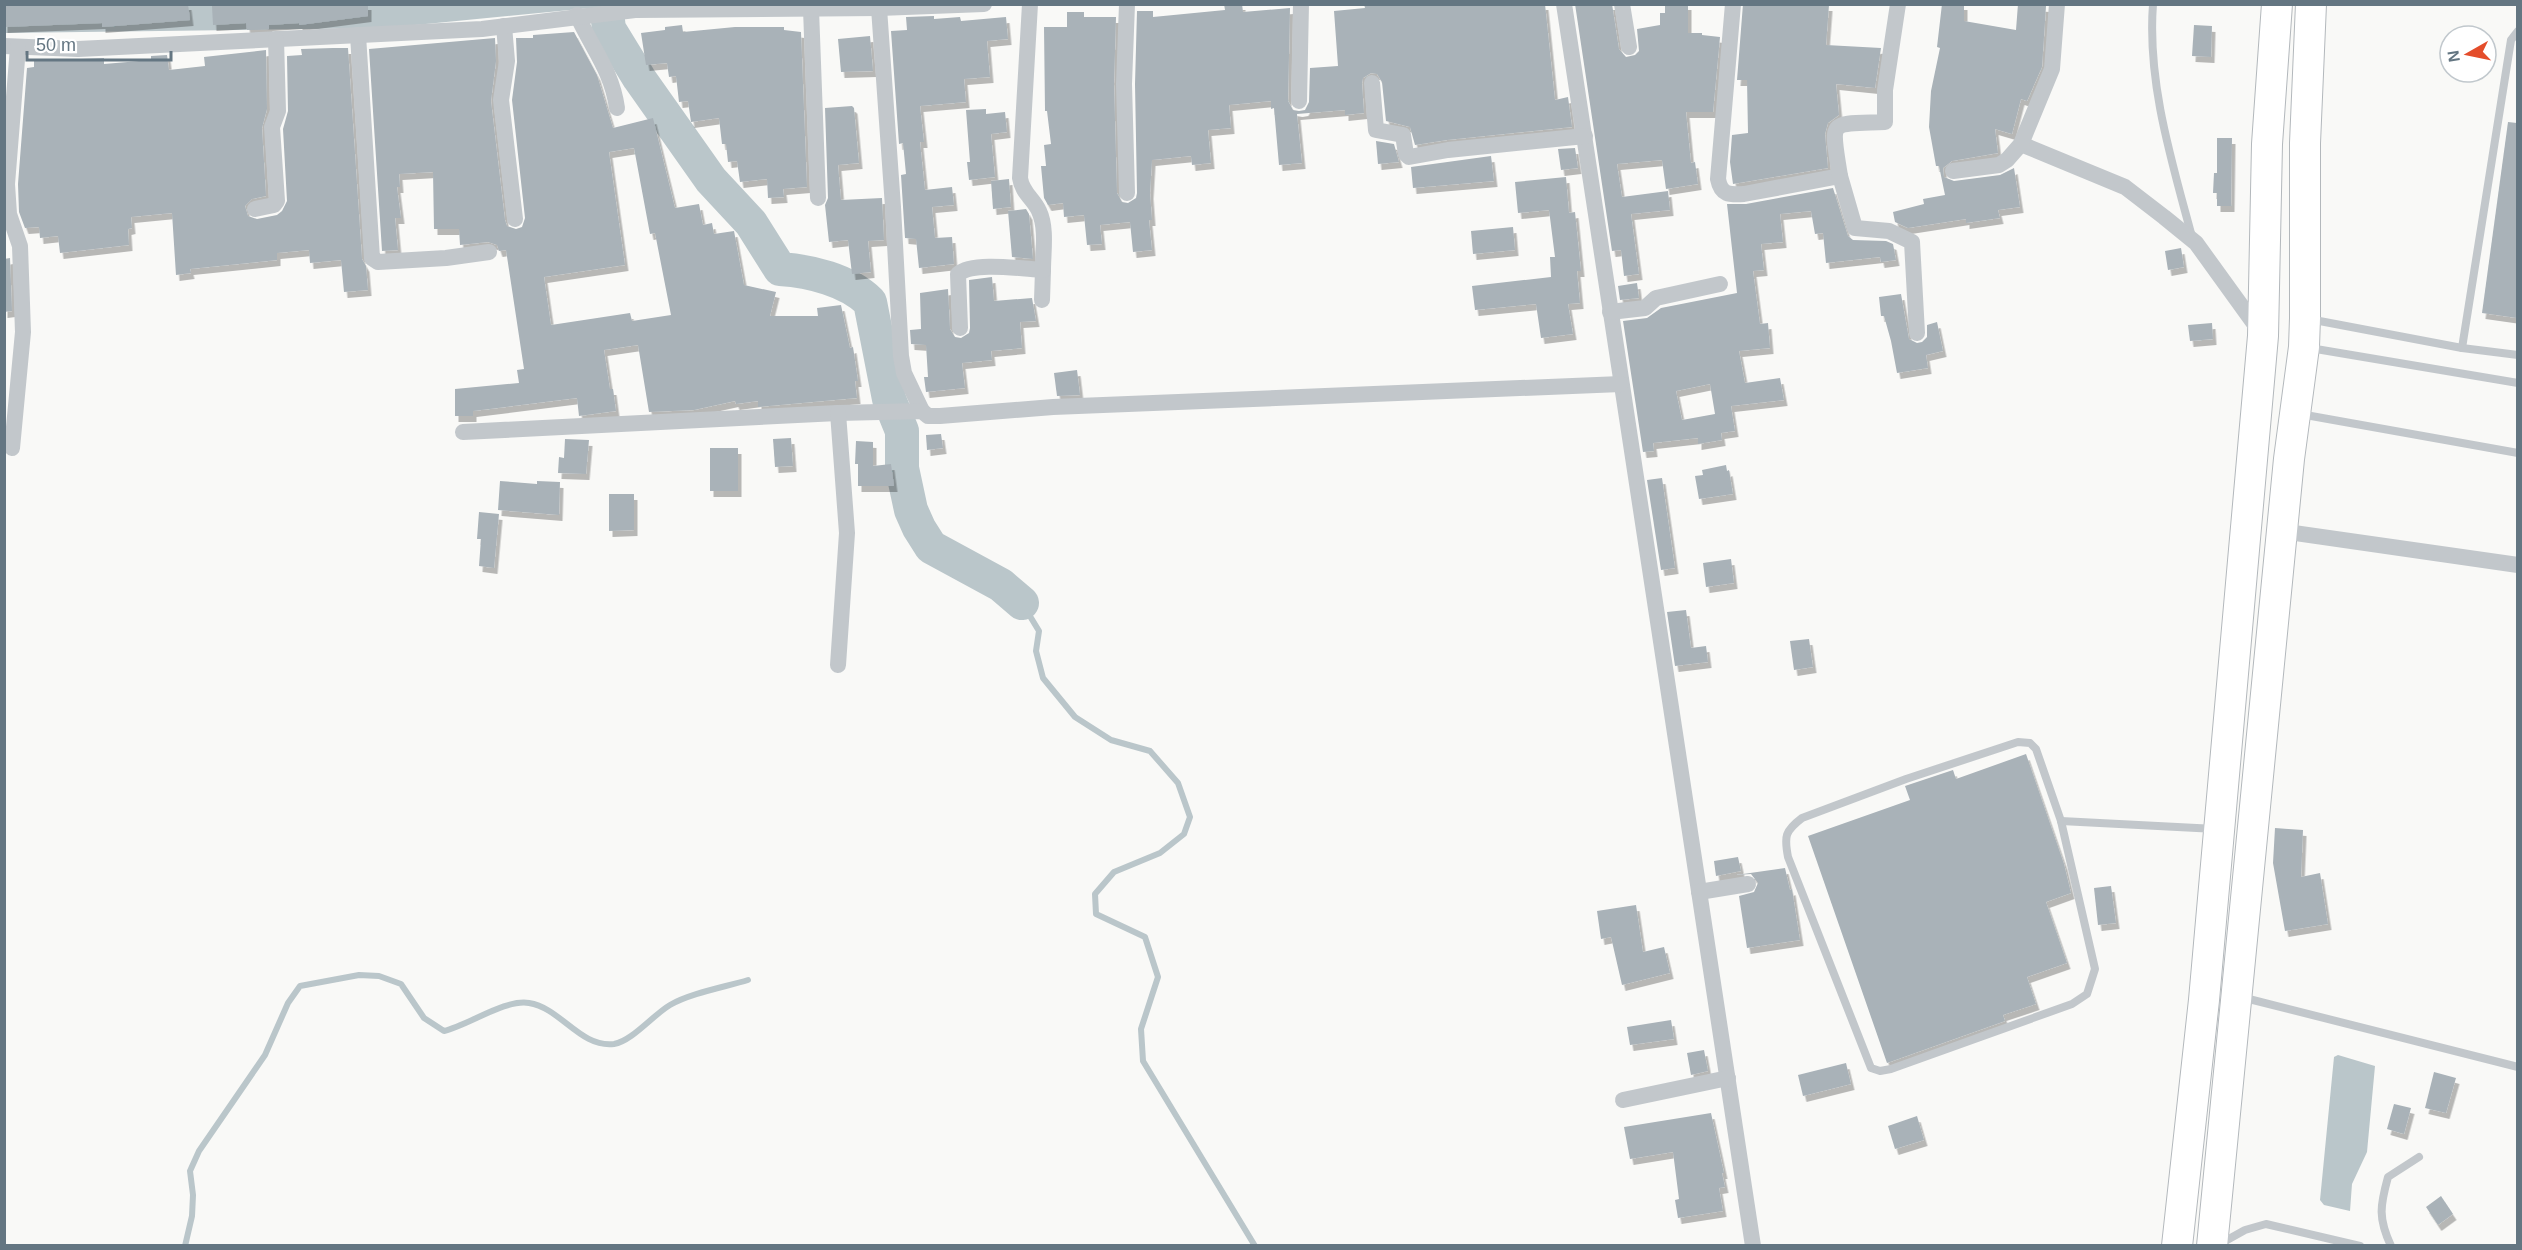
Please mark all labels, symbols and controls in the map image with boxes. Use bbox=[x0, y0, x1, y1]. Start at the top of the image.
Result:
scale bar bbox=[27, 24, 171, 62]
north arrow bbox=[2438, 24, 2498, 84]
text: 50 m bbox=[36, 35, 76, 55]
text: N bbox=[2444, 49, 2463, 63]

